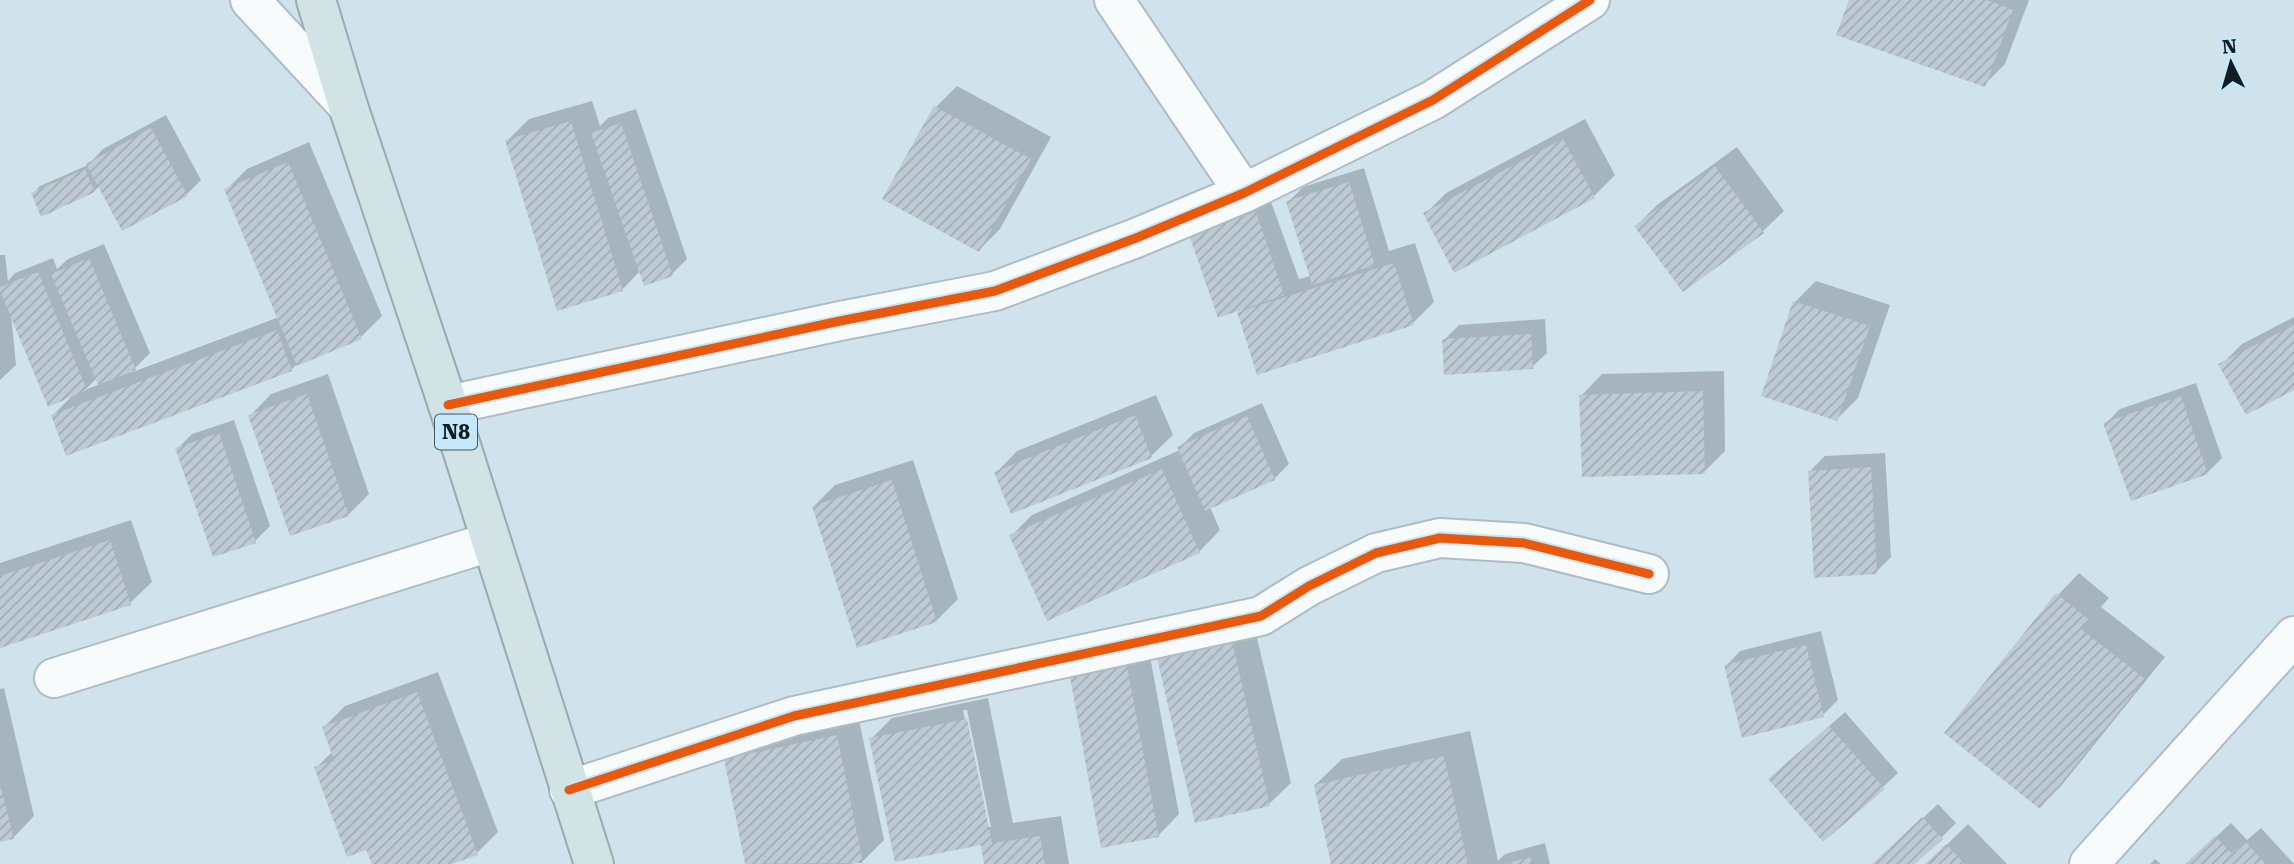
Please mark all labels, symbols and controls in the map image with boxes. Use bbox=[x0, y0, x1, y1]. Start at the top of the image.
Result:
north arrow bbox=[2196, 28, 2266, 98]
text: N bbox=[2221, 34, 2238, 59]
road number: N8 bbox=[435, 414, 477, 450]

